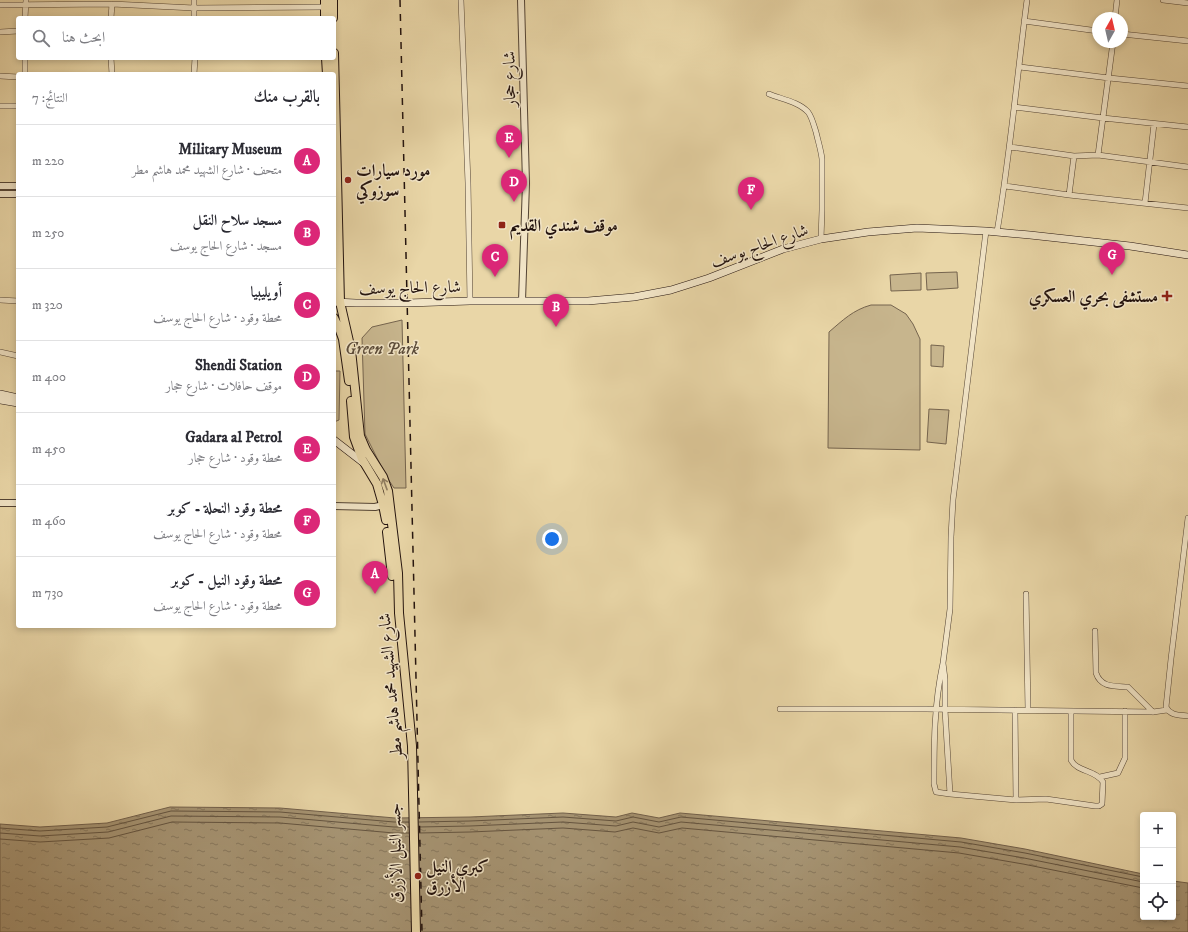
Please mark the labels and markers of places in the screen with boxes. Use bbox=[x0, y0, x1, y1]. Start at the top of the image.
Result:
pin: E bbox=[496, 125, 522, 158]
place label: مورد سيارات سوزوكي bbox=[355, 160, 430, 205]
pin: D bbox=[501, 169, 527, 202]
marker: مورد سيارات سوزوكي bbox=[343, 175, 353, 185]
pin: F bbox=[738, 177, 764, 210]
place label: موقف شندي القديم bbox=[510, 215, 618, 240]
marker: موقف شندي القديم bbox=[497, 220, 507, 230]
pin: G bbox=[1099, 242, 1125, 275]
pin: C bbox=[482, 244, 508, 277]
place label: مستشفى بحري العسكري bbox=[1029, 286, 1158, 310]
marker: مستشفى بحري العسكري bbox=[1161, 290, 1173, 302]
pin: B bbox=[543, 294, 569, 327]
pin: A bbox=[362, 561, 388, 594]
place label: كبري النيل الأزرق bbox=[426, 856, 489, 898]
marker: كبري النيل الأزرق bbox=[413, 871, 423, 881]

